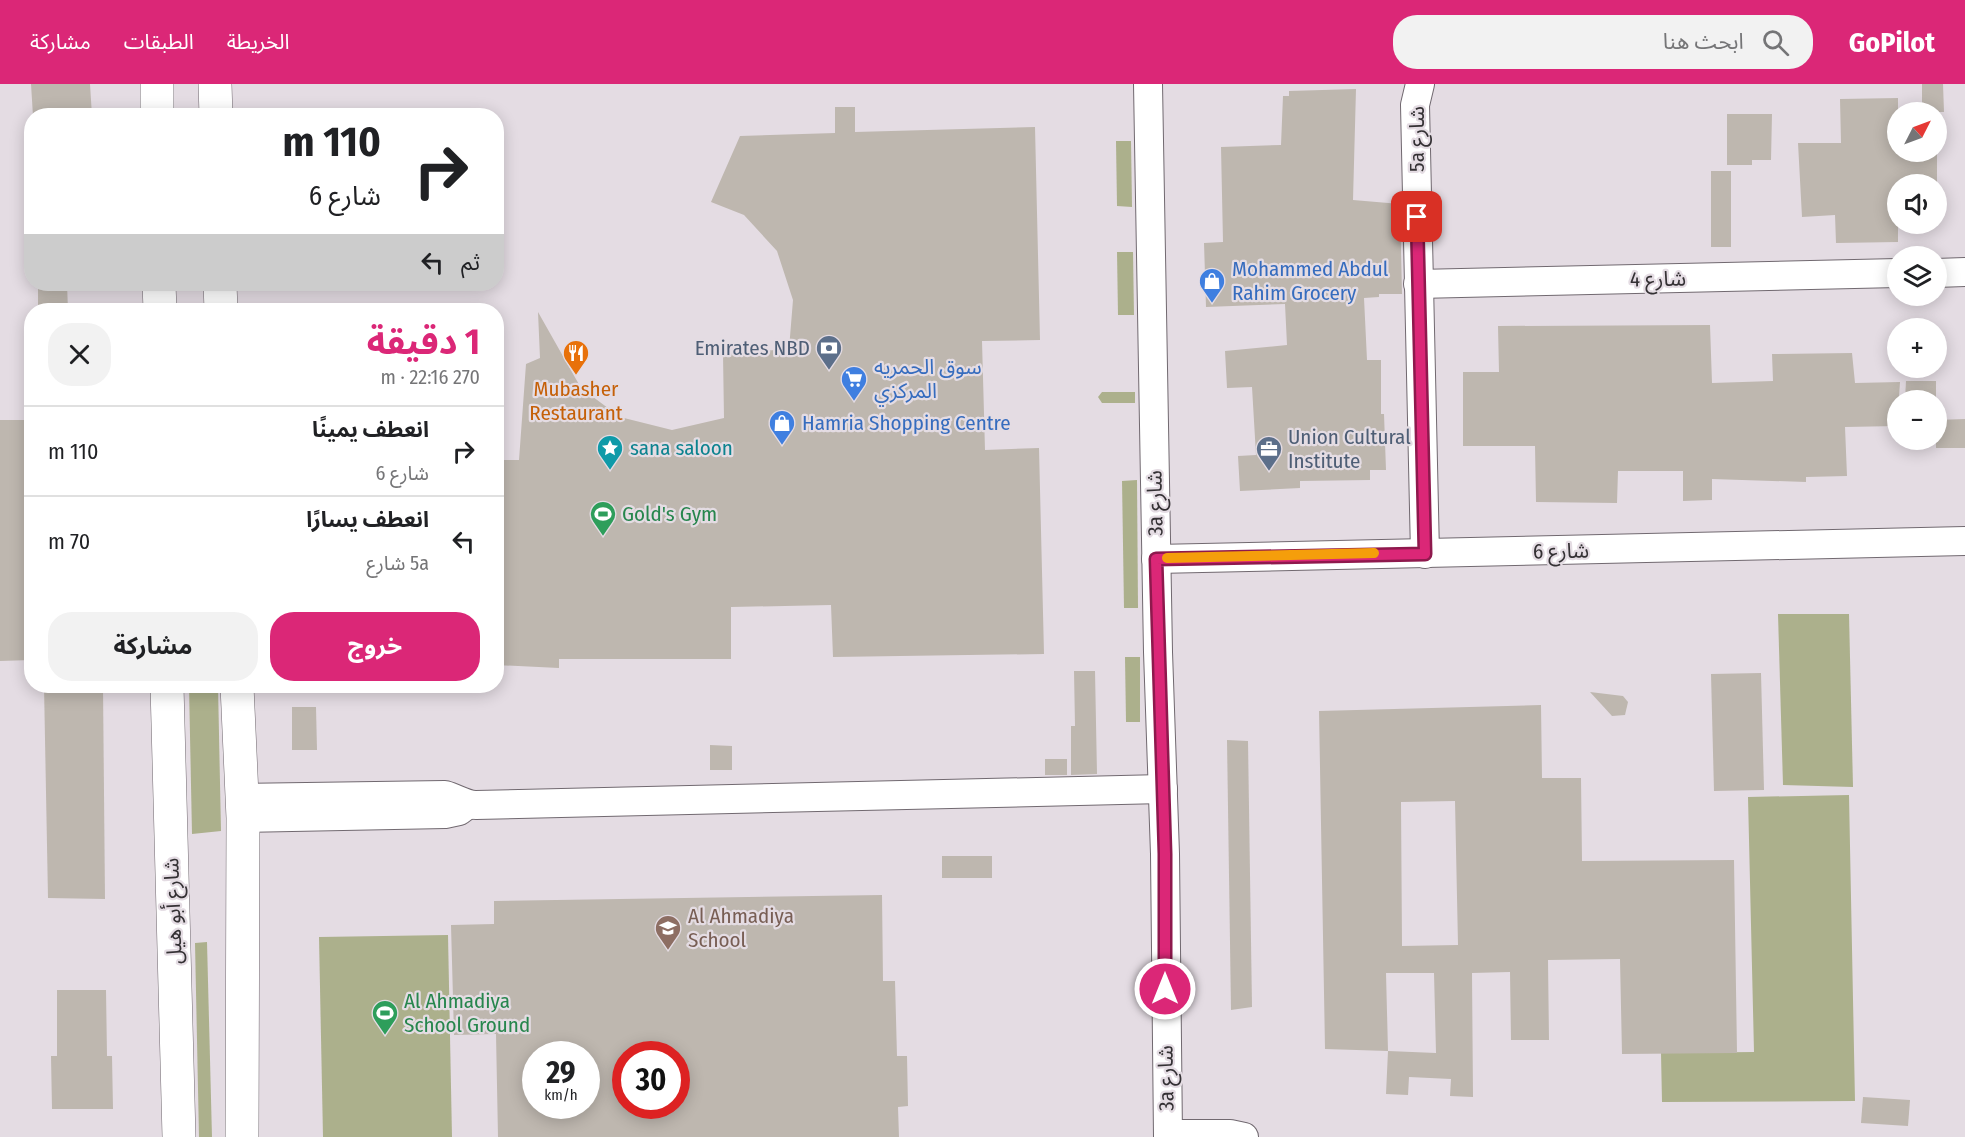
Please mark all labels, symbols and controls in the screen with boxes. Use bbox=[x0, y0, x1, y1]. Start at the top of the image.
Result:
search box bbox=[1393, 15, 1813, 69]
icon: search bbox=[1759, 26, 1792, 59]
text: GoPilot bbox=[1849, 26, 1935, 59]
text: ابحث هنا bbox=[1663, 28, 1744, 55]
text: مشاركة bbox=[30, 29, 91, 55]
text: الطبقات bbox=[124, 29, 194, 55]
text: الخريطة bbox=[227, 29, 290, 55]
north arrow bbox=[1887, 102, 1947, 162]
map controls bbox=[1887, 102, 1947, 450]
street label: 5a شارع bbox=[1404, 106, 1432, 172]
text: 110 m bbox=[282, 117, 381, 167]
icon: right bbox=[402, 132, 480, 210]
button: sound bbox=[1887, 174, 1947, 234]
text: شارع 6 bbox=[309, 180, 381, 212]
pin bbox=[1391, 191, 1442, 242]
icon: arrive bbox=[1400, 200, 1433, 233]
icon: left bbox=[416, 246, 449, 279]
button: layers bbox=[1887, 246, 1947, 306]
text: ثم bbox=[461, 249, 480, 276]
place label: Mohammed Abdul Rahim Grocery bbox=[1232, 256, 1389, 306]
shop icon: Mohammed Abdul Rahim Grocery bbox=[1197, 266, 1227, 304]
street label: شارع 4 bbox=[1630, 266, 1686, 294]
button: + bbox=[1887, 318, 1947, 378]
text: 1 دقيقة bbox=[367, 320, 480, 364]
button: close bbox=[48, 323, 111, 386]
bank icon: Emirates NBD bbox=[814, 333, 844, 371]
place label: Emirates NBD bbox=[695, 335, 810, 361]
restaurant icon: Mubasher Restaurant bbox=[561, 338, 591, 376]
place label: سوق الحمريه المركزي bbox=[874, 354, 982, 407]
supermarket icon: سوق الحمريه المركزي bbox=[839, 364, 869, 402]
text: 270 m · 22:16 bbox=[381, 365, 480, 389]
place label: Mubasher Restaurant bbox=[529, 376, 623, 426]
button: − bbox=[1887, 390, 1947, 450]
shop icon: Hamria Shopping Centre bbox=[767, 408, 797, 446]
place label: Hamria Shopping Centre bbox=[802, 410, 1011, 436]
text: انعطف يمينًا bbox=[312, 416, 429, 443]
place label: Union Cultural Institute bbox=[1288, 424, 1411, 474]
place icon: sana saloon bbox=[595, 433, 625, 471]
office icon: Union Cultural Institute bbox=[1254, 434, 1284, 472]
icon: right bbox=[447, 435, 480, 468]
place label: sana saloon bbox=[630, 435, 733, 461]
text: 110 m bbox=[48, 438, 98, 465]
text: شارع 6 bbox=[375, 461, 429, 485]
street label: 3a شارع bbox=[1141, 470, 1171, 536]
sports icon: Gold's Gym bbox=[588, 499, 618, 537]
place label: Gold's Gym bbox=[622, 501, 717, 527]
text: انعطف يسارًا bbox=[306, 506, 429, 533]
icon: left bbox=[447, 525, 480, 558]
text: 70 m bbox=[48, 528, 90, 555]
street label: شارع 6 bbox=[1533, 538, 1589, 566]
text: 5a شارع bbox=[366, 551, 429, 575]
button: مشاركة bbox=[48, 612, 258, 681]
button: خروج bbox=[270, 612, 480, 681]
street label: شارع أبو هيل bbox=[158, 857, 190, 965]
place label: Al Ahmadiya School bbox=[688, 903, 794, 953]
school or university icon: Al Ahmadiya School bbox=[653, 913, 683, 951]
position arrow bbox=[1133, 957, 1197, 1021]
place label: Al Ahmadiya School Ground bbox=[404, 988, 530, 1038]
sports icon: Al Ahmadiya School Ground bbox=[370, 998, 400, 1036]
speed limit sign: 30 bbox=[612, 1041, 690, 1119]
street label: 3a شارع bbox=[1152, 1045, 1182, 1111]
text: 29 bbox=[546, 1055, 576, 1091]
text: km/h bbox=[544, 1086, 578, 1104]

